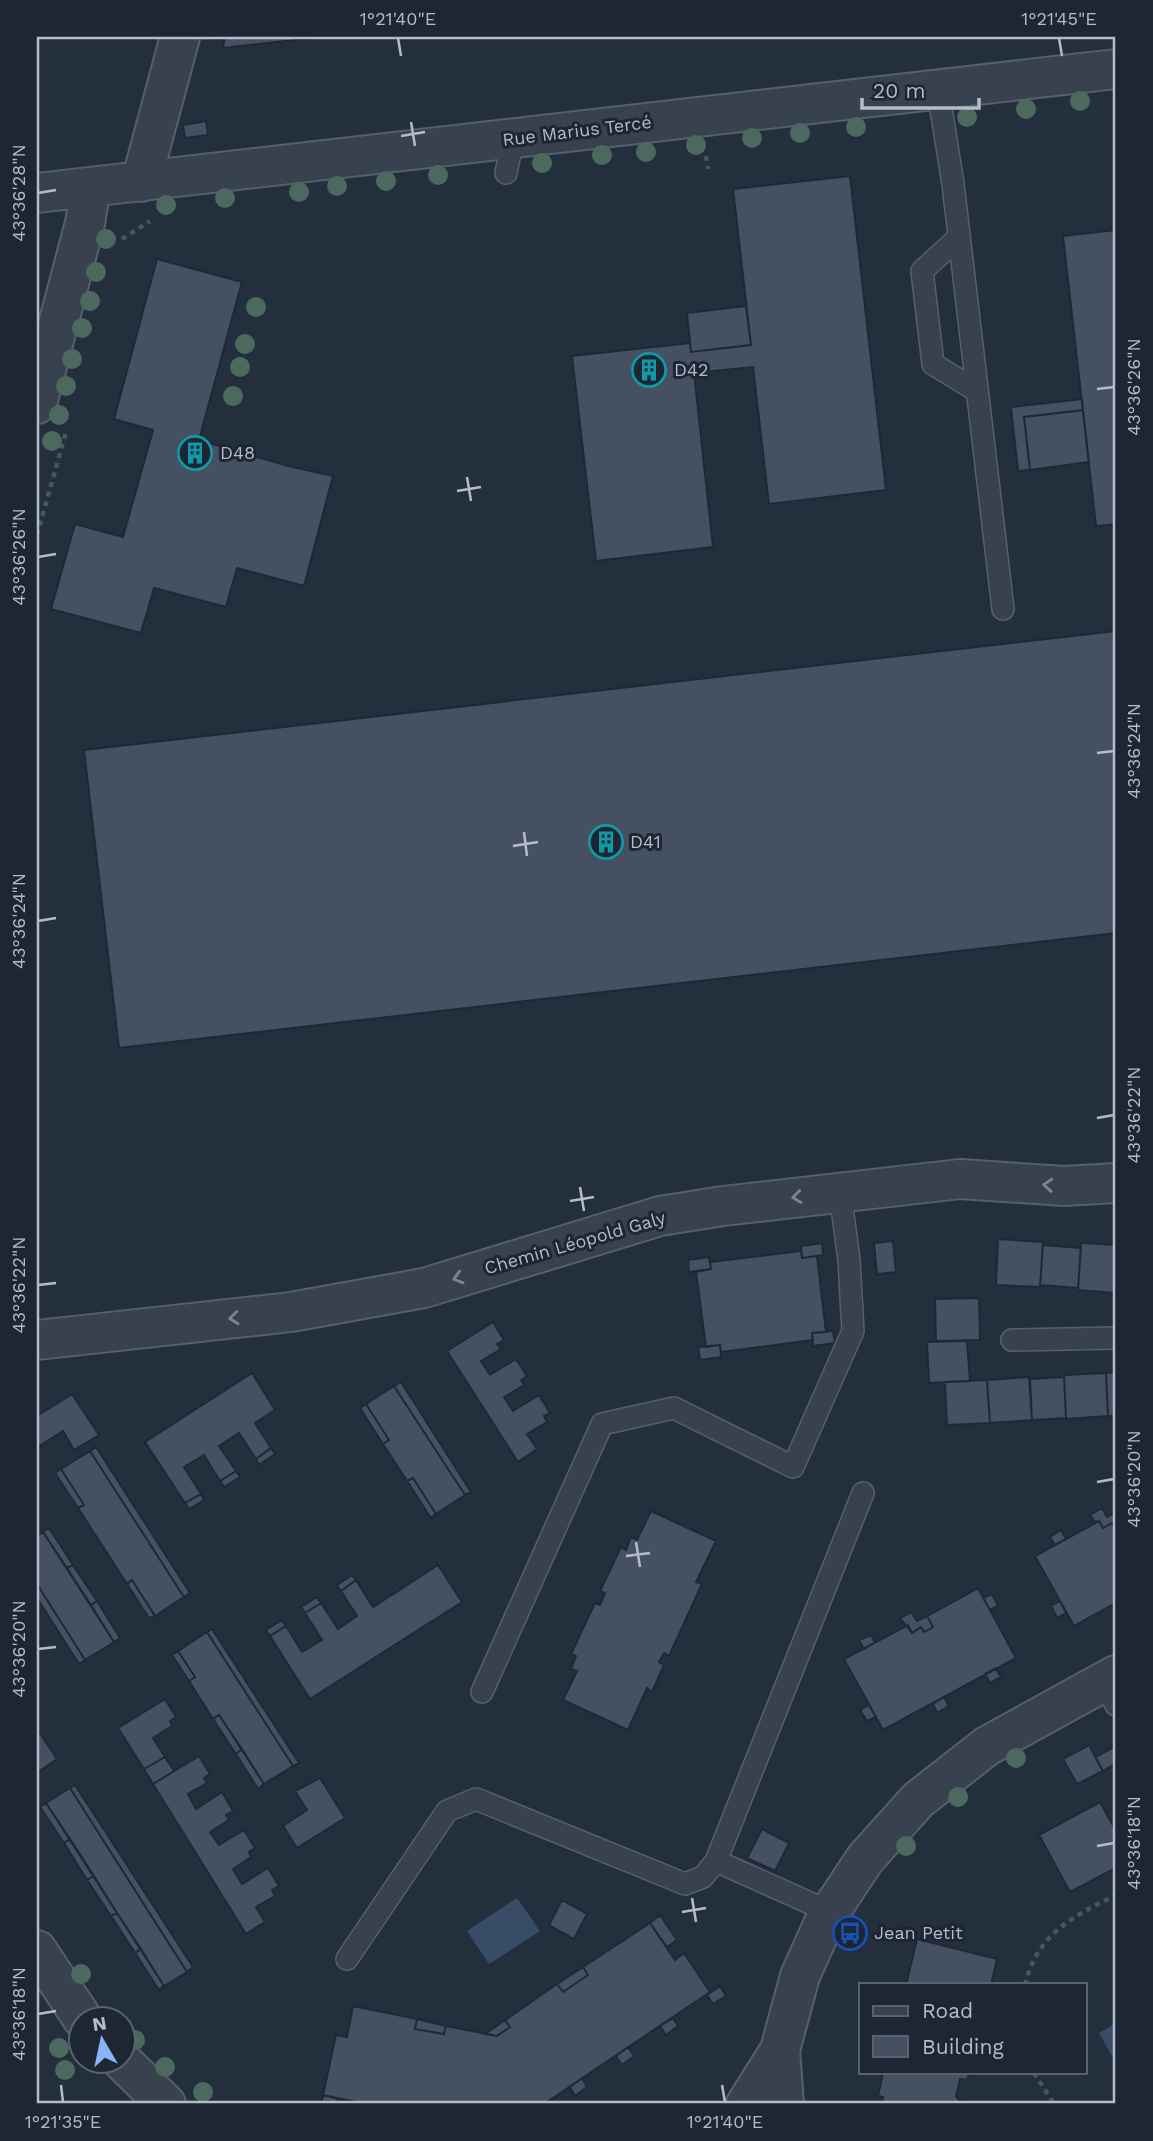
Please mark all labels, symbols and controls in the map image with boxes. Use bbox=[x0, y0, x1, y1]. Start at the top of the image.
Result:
text: 1°21'40"E bbox=[360, 8, 436, 29]
text: 1°21'45"E bbox=[1021, 8, 1097, 29]
scale bar bbox=[862, 66, 980, 110]
text: 20 m bbox=[873, 78, 925, 103]
street label: Rue Marius Tercé bbox=[501, 111, 653, 150]
text: 43°36'28"N bbox=[8, 144, 29, 242]
text: 43°36'26"N bbox=[1123, 338, 1144, 436]
building icon: D42 bbox=[630, 351, 668, 389]
place label: D42 bbox=[674, 359, 708, 380]
building icon: D48 bbox=[176, 434, 214, 472]
place label: D48 bbox=[220, 442, 255, 463]
text: 43°36'26"N bbox=[8, 508, 29, 606]
text: 43°36'24"N bbox=[1123, 703, 1144, 799]
building icon: D41 bbox=[587, 823, 625, 861]
place label: D41 bbox=[630, 831, 661, 852]
text: 43°36'24"N bbox=[8, 873, 29, 969]
text: 43°36'22"N bbox=[1123, 1067, 1144, 1163]
one-way arrow bbox=[1042, 1178, 1053, 1193]
one-way arrow bbox=[791, 1190, 803, 1205]
street label: Chemin Léopold Galy bbox=[482, 1206, 668, 1278]
text: 43°36'22"N bbox=[8, 1237, 29, 1333]
one-way arrow bbox=[452, 1269, 464, 1284]
one-way arrow bbox=[228, 1310, 240, 1325]
text: 43°36'20"N bbox=[1123, 1430, 1144, 1528]
text: 43°36'20"N bbox=[8, 1600, 29, 1698]
text: 43°36'18"N bbox=[1123, 1796, 1144, 1890]
bus stop icon: Jean Petit bbox=[831, 1914, 869, 1952]
place label: Jean Petit bbox=[874, 1922, 963, 1943]
text: 43°36'18"N bbox=[8, 1967, 29, 2061]
legend bbox=[859, 1983, 1086, 2074]
text: Road bbox=[922, 1998, 973, 2023]
north arrow bbox=[66, 2004, 136, 2074]
text: N bbox=[91, 2011, 108, 2036]
text: Building bbox=[922, 2034, 1004, 2059]
text: 1°21'35"E bbox=[25, 2111, 101, 2132]
text: 1°21'40"E bbox=[687, 2111, 763, 2132]

